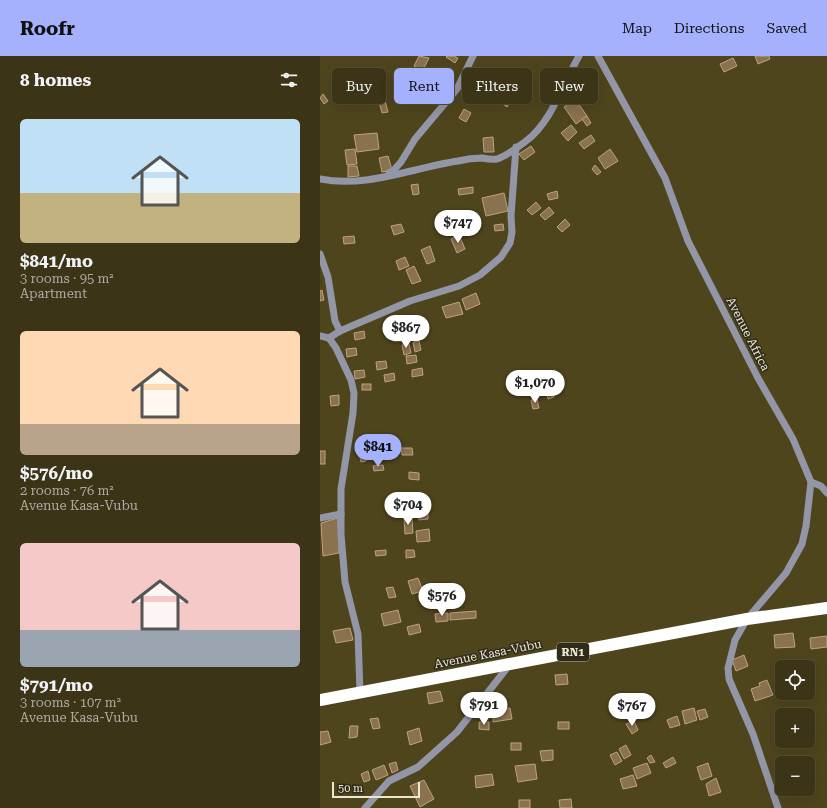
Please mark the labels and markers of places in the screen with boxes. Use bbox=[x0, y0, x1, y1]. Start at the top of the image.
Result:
pin: $747 bbox=[434, 210, 482, 244]
pin: $867 bbox=[382, 315, 430, 349]
pin: $1,070 bbox=[502, 370, 568, 404]
pin: $841 bbox=[354, 434, 402, 468]
pin: $704 bbox=[384, 492, 432, 526]
pin: $576 bbox=[418, 583, 466, 617]
pin: $791 bbox=[460, 692, 508, 726]
pin: $767 bbox=[608, 693, 656, 727]

